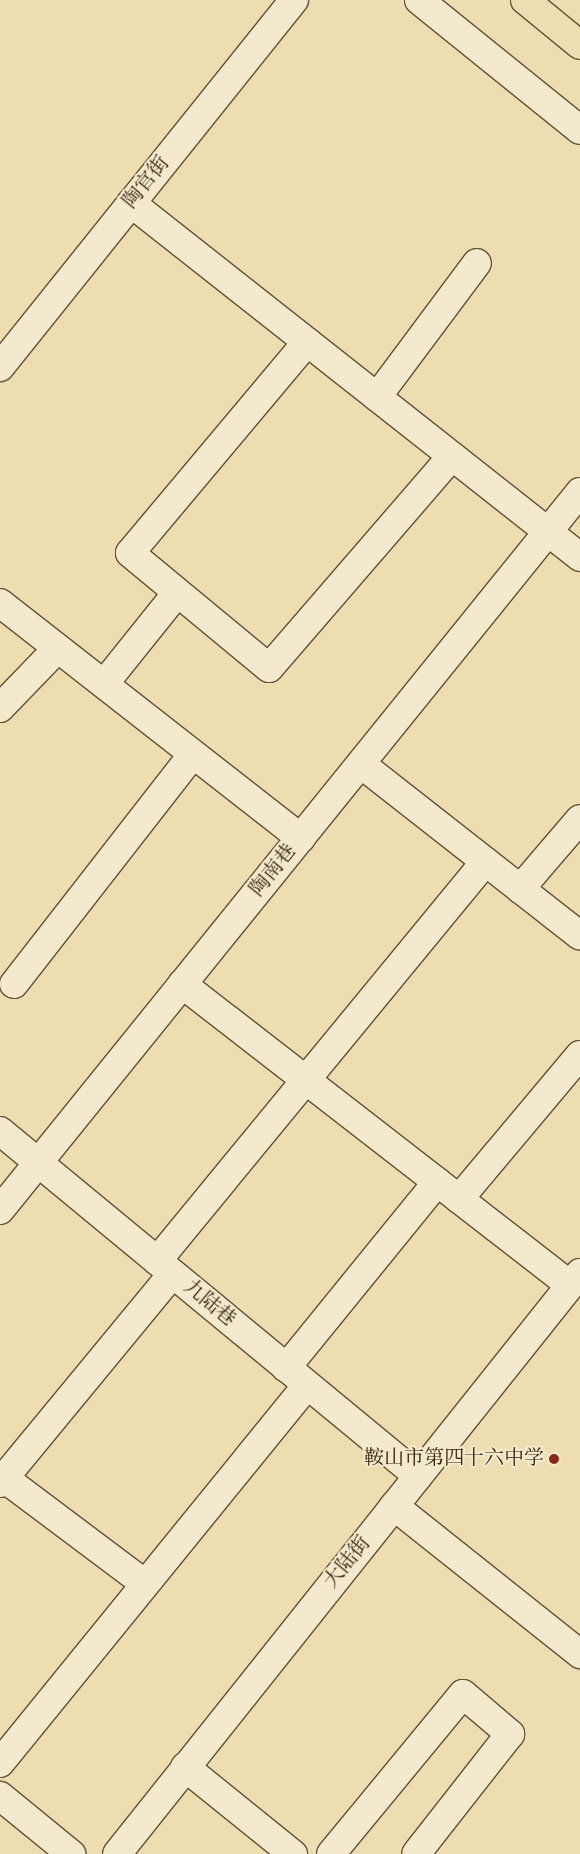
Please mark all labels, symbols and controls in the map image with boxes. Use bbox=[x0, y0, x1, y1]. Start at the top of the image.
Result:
street label: 陶官街 bbox=[119, 152, 175, 214]
street label: 陶南巷 bbox=[246, 840, 302, 902]
street label: 九陆巷 bbox=[178, 1276, 240, 1332]
place label: 鞍山市第四十六中学 bbox=[364, 1447, 544, 1471]
marker: 鞍山市第四十六中学 bbox=[548, 1453, 560, 1465]
street label: 大陆街 bbox=[320, 1532, 376, 1594]

